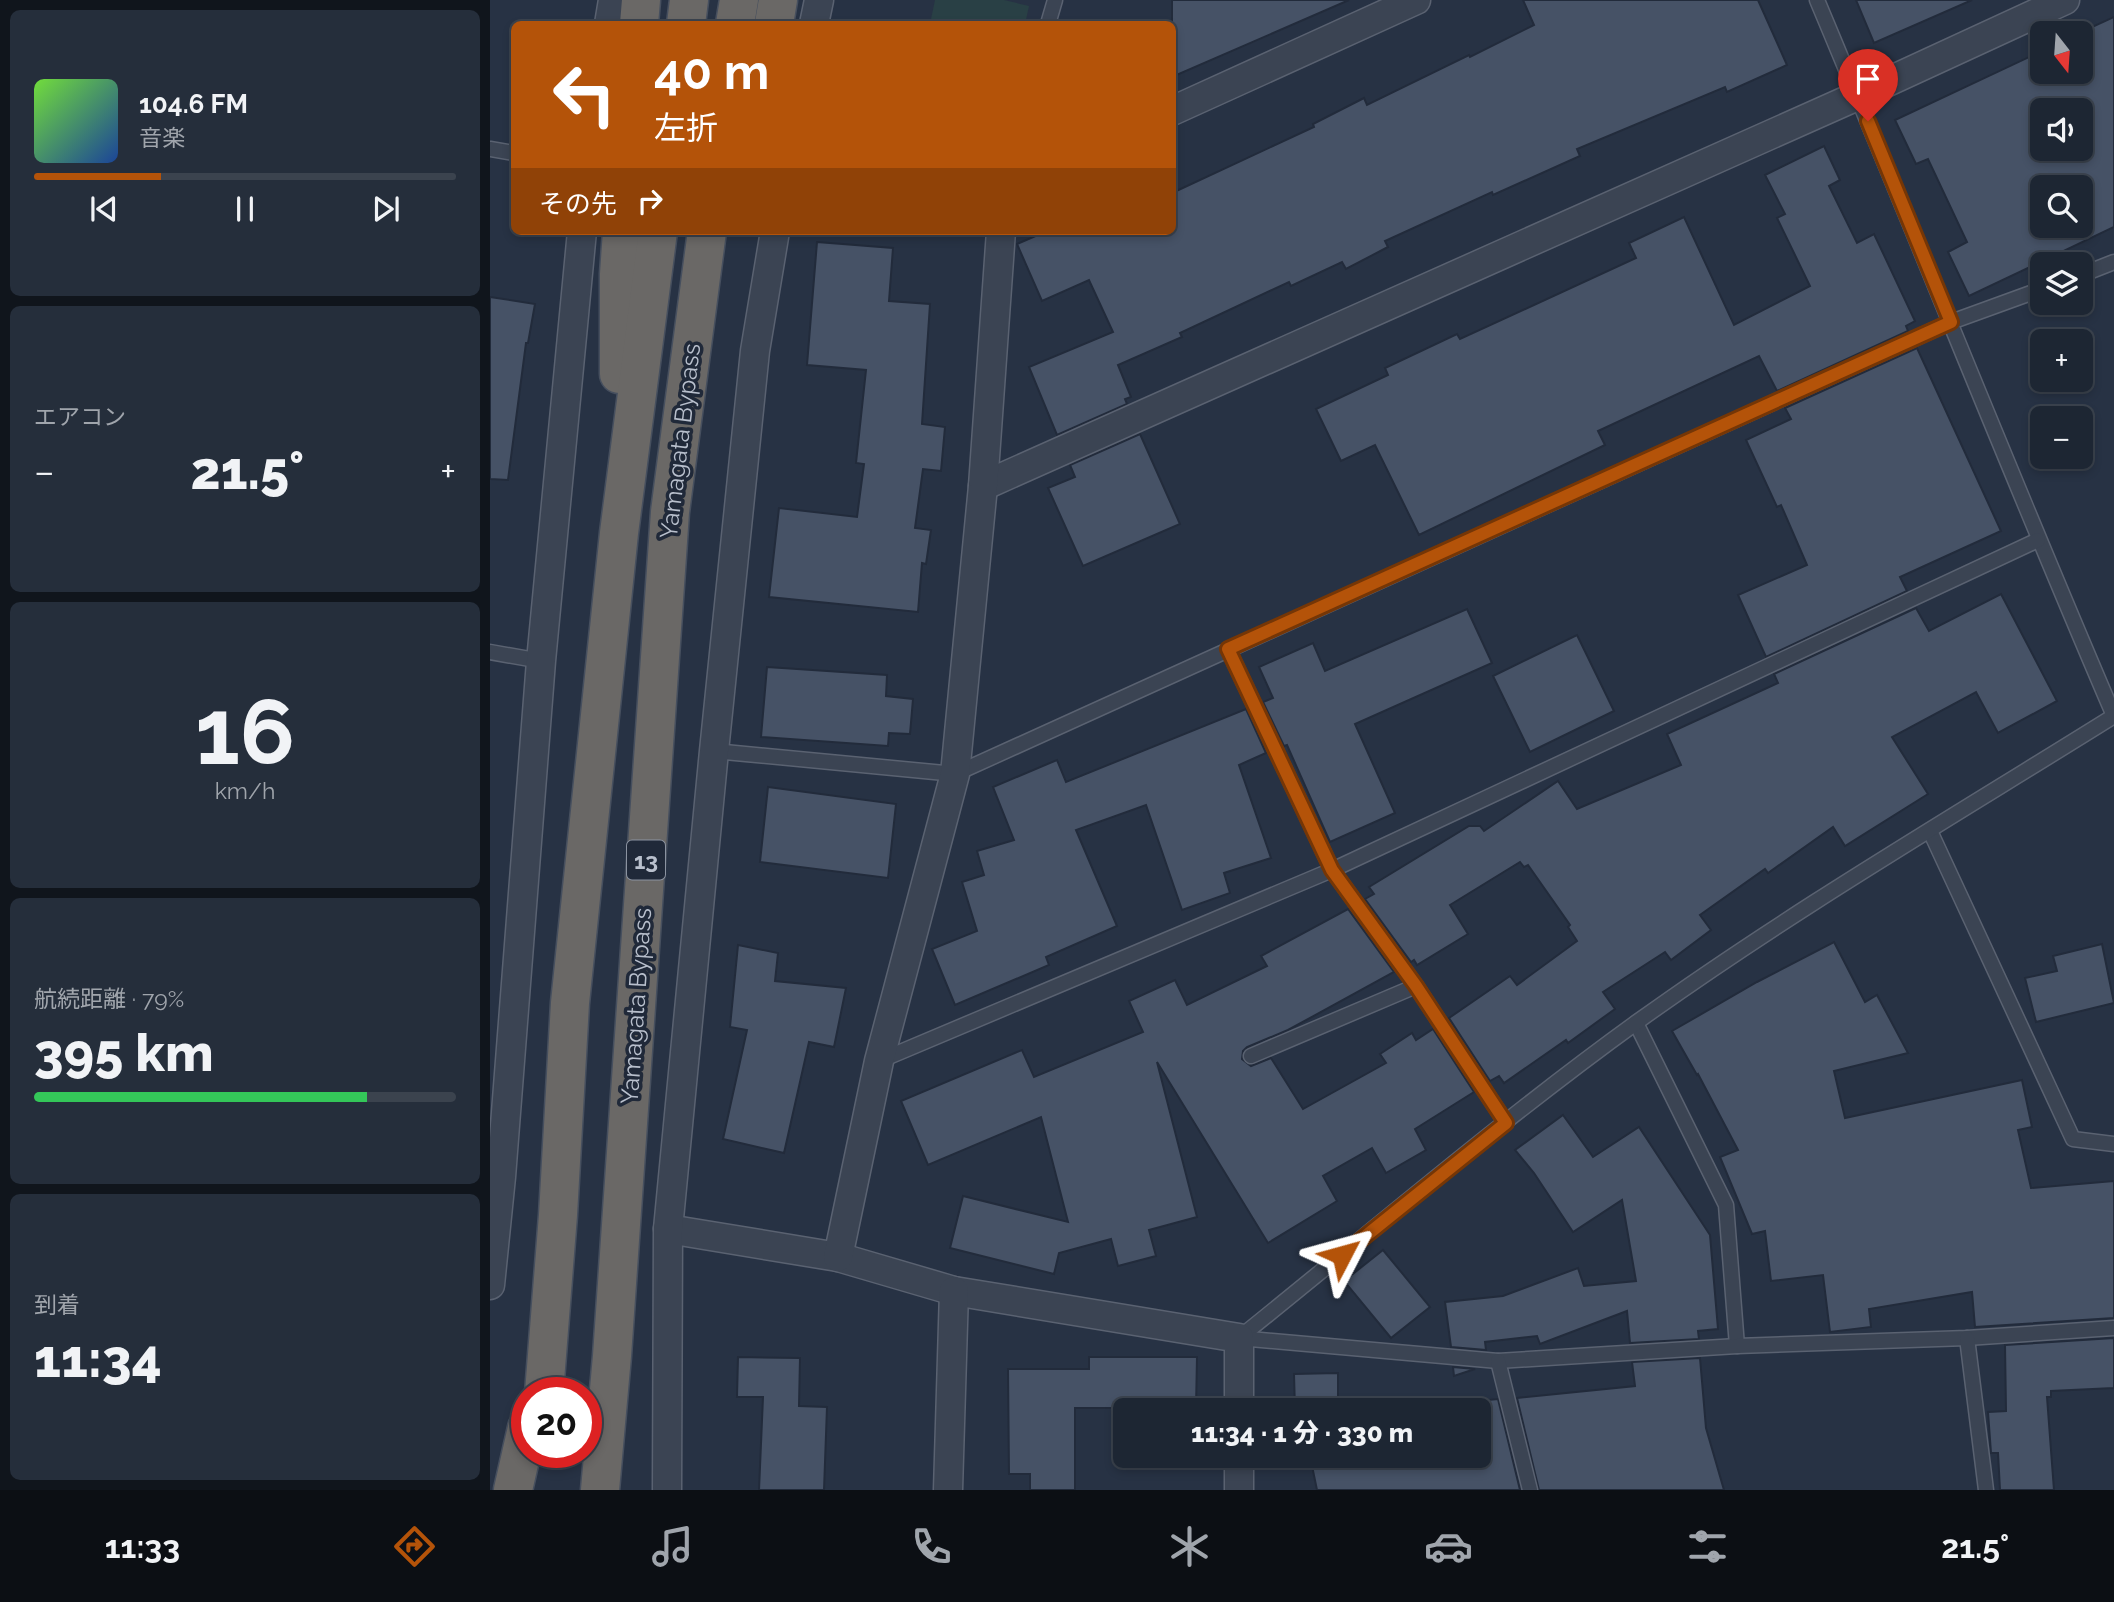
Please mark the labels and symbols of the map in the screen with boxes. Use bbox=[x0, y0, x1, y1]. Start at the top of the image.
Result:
north arrow bbox=[2030, 21, 2093, 84]
pin bbox=[1838, 49, 1898, 121]
street label: Yamagata Bypass bbox=[654, 342, 706, 540]
road number: 13 bbox=[627, 840, 665, 880]
street label: Yamagata Bypass bbox=[615, 907, 657, 1105]
position arrow bbox=[1305, 1218, 1379, 1292]
speed limit sign: 20 bbox=[511, 1377, 602, 1468]

